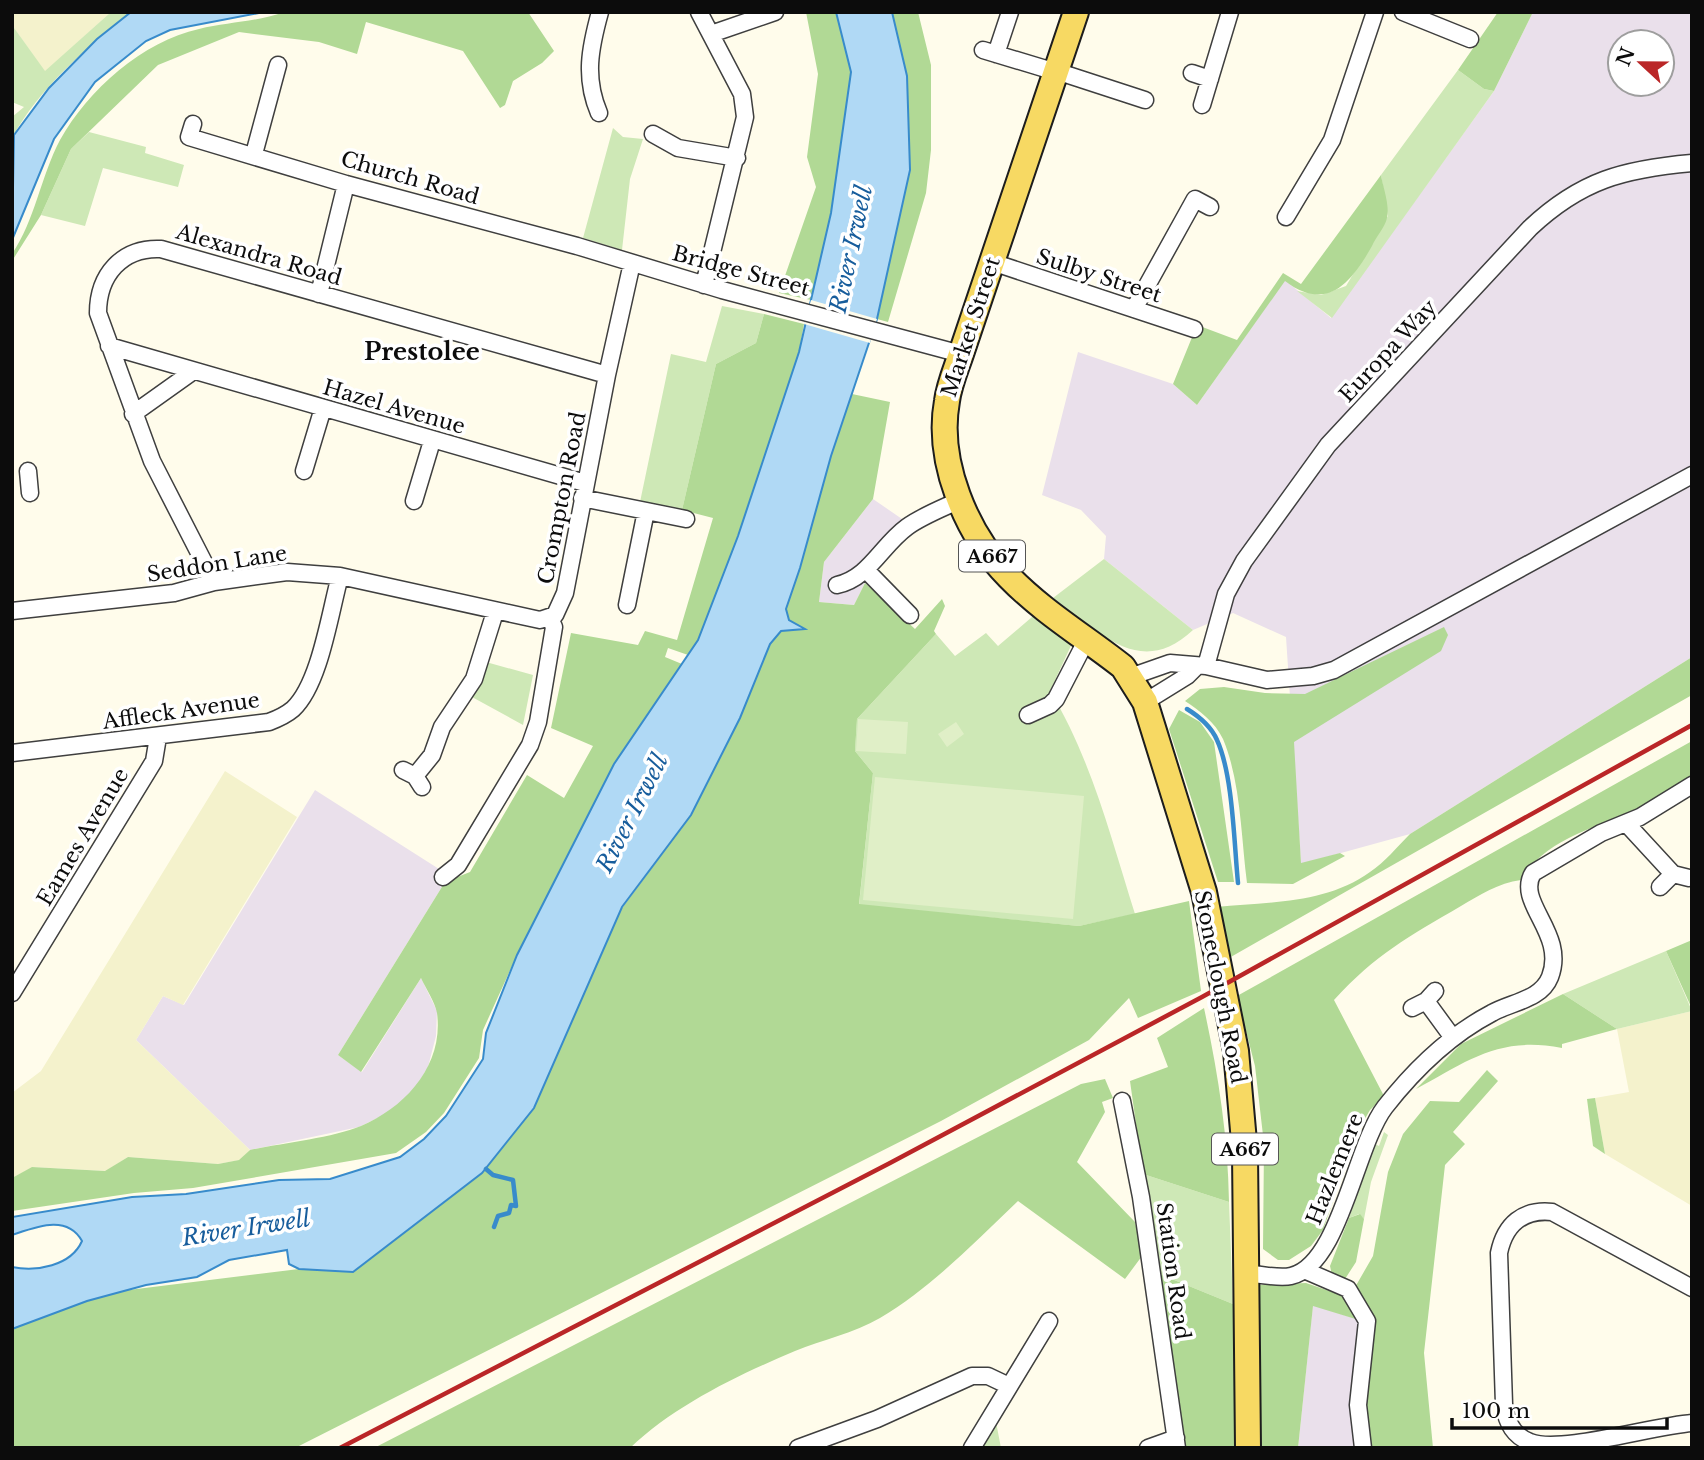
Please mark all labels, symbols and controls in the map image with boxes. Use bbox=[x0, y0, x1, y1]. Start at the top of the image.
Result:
north arrow bbox=[1606, 28, 1676, 98]
text: N bbox=[1612, 44, 1640, 69]
street label: Church Road bbox=[338, 146, 482, 210]
water label: River Irwell bbox=[824, 182, 878, 316]
street label: Alexandra Road bbox=[172, 219, 345, 291]
street label: Bridge Street bbox=[669, 240, 813, 302]
street label: Sulby Street bbox=[1033, 244, 1165, 308]
street label: Market Street bbox=[936, 254, 1006, 400]
street label: Europa Way bbox=[1334, 294, 1443, 408]
district label: Prestolee bbox=[364, 337, 480, 366]
street label: Hazel Avenue bbox=[320, 374, 468, 440]
street label: Crompton Road bbox=[533, 410, 591, 586]
street label: Seddon Lane bbox=[145, 540, 289, 588]
road number: A667 bbox=[959, 540, 1025, 572]
street label: Affleck Avenue bbox=[100, 687, 261, 735]
water label: River Irwell bbox=[590, 748, 674, 878]
street label: Eames Avenue bbox=[32, 763, 134, 911]
street label: Stoneclough Road bbox=[1188, 888, 1252, 1086]
street label: Hazlemere bbox=[1301, 1109, 1369, 1229]
road number: A667 bbox=[1212, 1134, 1278, 1164]
street label: Station Road bbox=[1151, 1201, 1195, 1341]
water label: River Irwell bbox=[179, 1204, 313, 1252]
scale bar bbox=[1452, 1386, 1667, 1430]
text: 100 m bbox=[1462, 1398, 1530, 1424]

